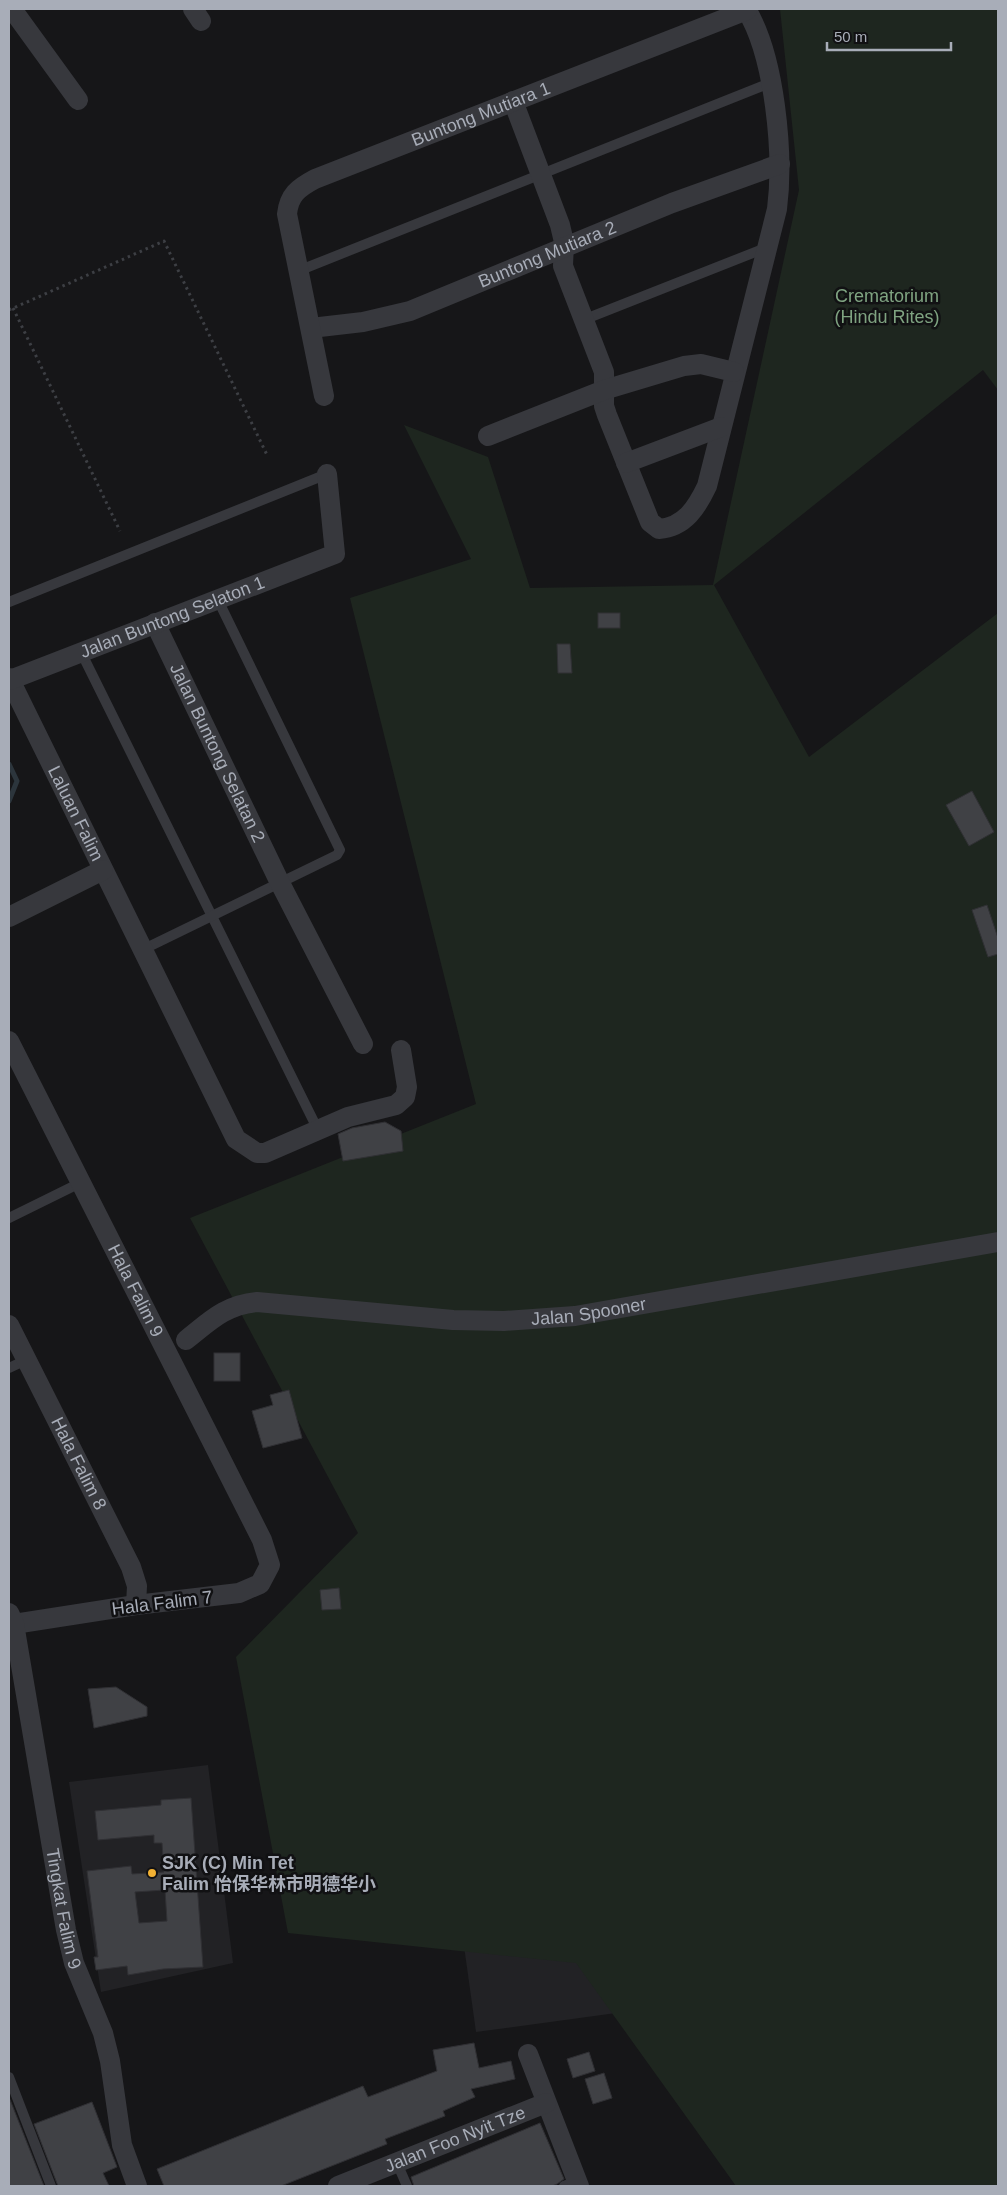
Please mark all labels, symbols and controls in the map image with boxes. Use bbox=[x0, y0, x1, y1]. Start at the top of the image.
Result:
scale bar bbox=[827, 20, 951, 52]
text: 50 m bbox=[834, 28, 867, 45]
street label: Buntong Mutiara 1 bbox=[409, 78, 553, 150]
street label: Buntong Mutiara 2 bbox=[475, 217, 619, 292]
park label: Crematorium (Hindu Rites) bbox=[834, 286, 940, 327]
street label: Jalan Buntong Selaton 1 bbox=[77, 572, 267, 662]
street label: Jalan Buntong Selatan 2 bbox=[166, 660, 269, 846]
street label: Laluan Falim bbox=[44, 763, 107, 864]
street label: Hala Falim 9 bbox=[104, 1241, 167, 1340]
street label: Jalan Spooner bbox=[530, 1294, 648, 1329]
street label: Hala Falim 8 bbox=[47, 1414, 110, 1513]
street label: Hala Falim 7 bbox=[111, 1587, 213, 1619]
street label: Tingkat Falim 9 bbox=[42, 1847, 85, 1972]
place label: SJK (C) Min Tet Falim 怡保华林市明德华小 bbox=[162, 1853, 376, 1894]
marker: SJK (C) Min Tet Falim 怡保华林市明德华小 bbox=[146, 1867, 158, 1879]
street label: Jalan Foo Nyit Tze bbox=[382, 2102, 528, 2176]

